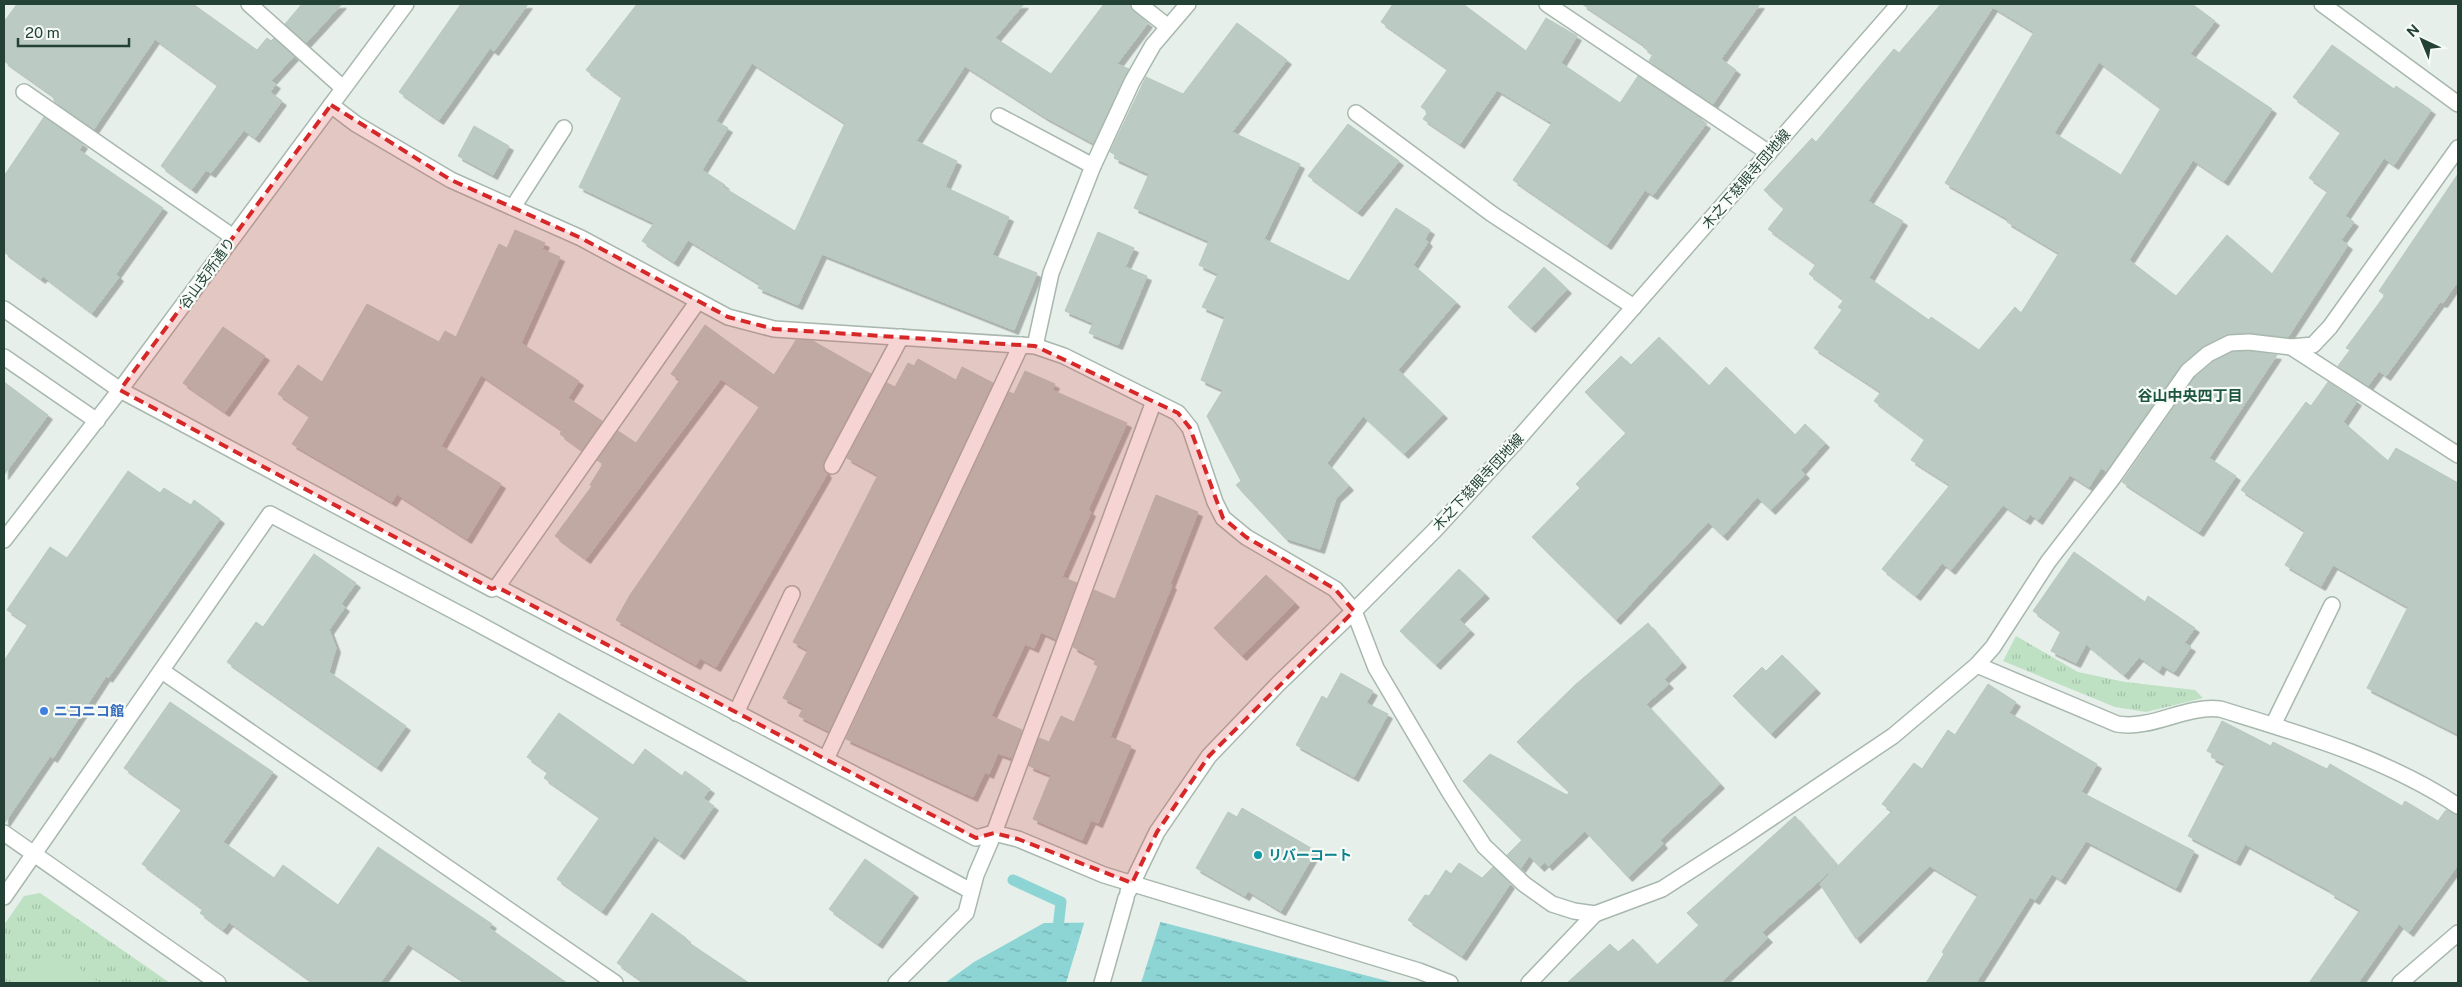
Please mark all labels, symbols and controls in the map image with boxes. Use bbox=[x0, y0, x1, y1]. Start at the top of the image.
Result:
scale bar bbox=[18, 15, 129, 47]
north arrow bbox=[2397, 15, 2447, 65]
text: N bbox=[2403, 21, 2422, 40]
text: 20 m bbox=[25, 24, 60, 41]
street label: 木之下慈眼寺団地線 bbox=[1699, 126, 1793, 232]
street label: 谷山支所通り bbox=[176, 234, 238, 312]
district label: 谷山中央四丁目 bbox=[2137, 387, 2243, 404]
street label: 木之下慈眼寺団地線 bbox=[1429, 430, 1527, 534]
place label: ニコニコ館 bbox=[54, 703, 124, 719]
marker: ニコニコ館 bbox=[38, 705, 50, 717]
place label: リバーコート bbox=[1268, 847, 1352, 863]
marker: リバーコート bbox=[1252, 849, 1264, 861]

